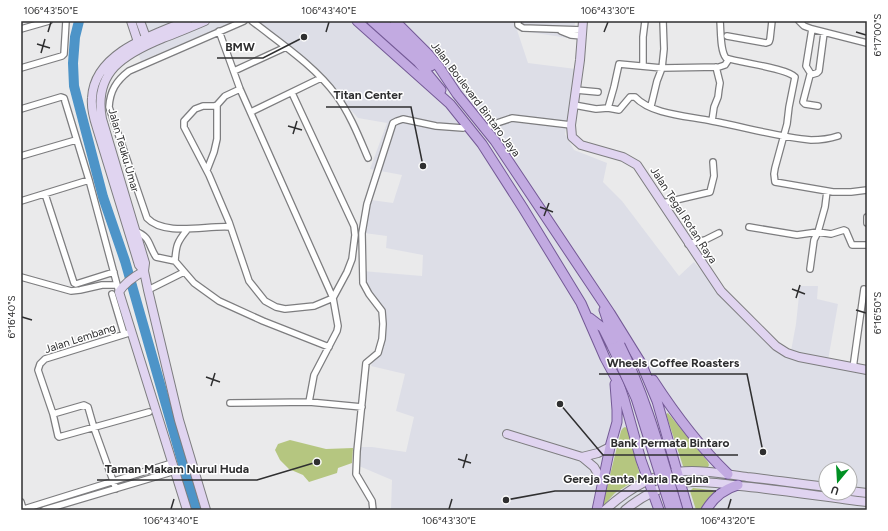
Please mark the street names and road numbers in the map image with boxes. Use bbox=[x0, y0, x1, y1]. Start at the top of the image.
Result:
street label: Jalan Boulevard Bintaro Jaya bbox=[428, 39, 523, 159]
street label: Jalan Teuku Umar bbox=[105, 107, 142, 194]
street label: Jalan Tegal Rotan Raya bbox=[648, 165, 720, 266]
street label: Jalan Lembang bbox=[43, 321, 117, 356]

